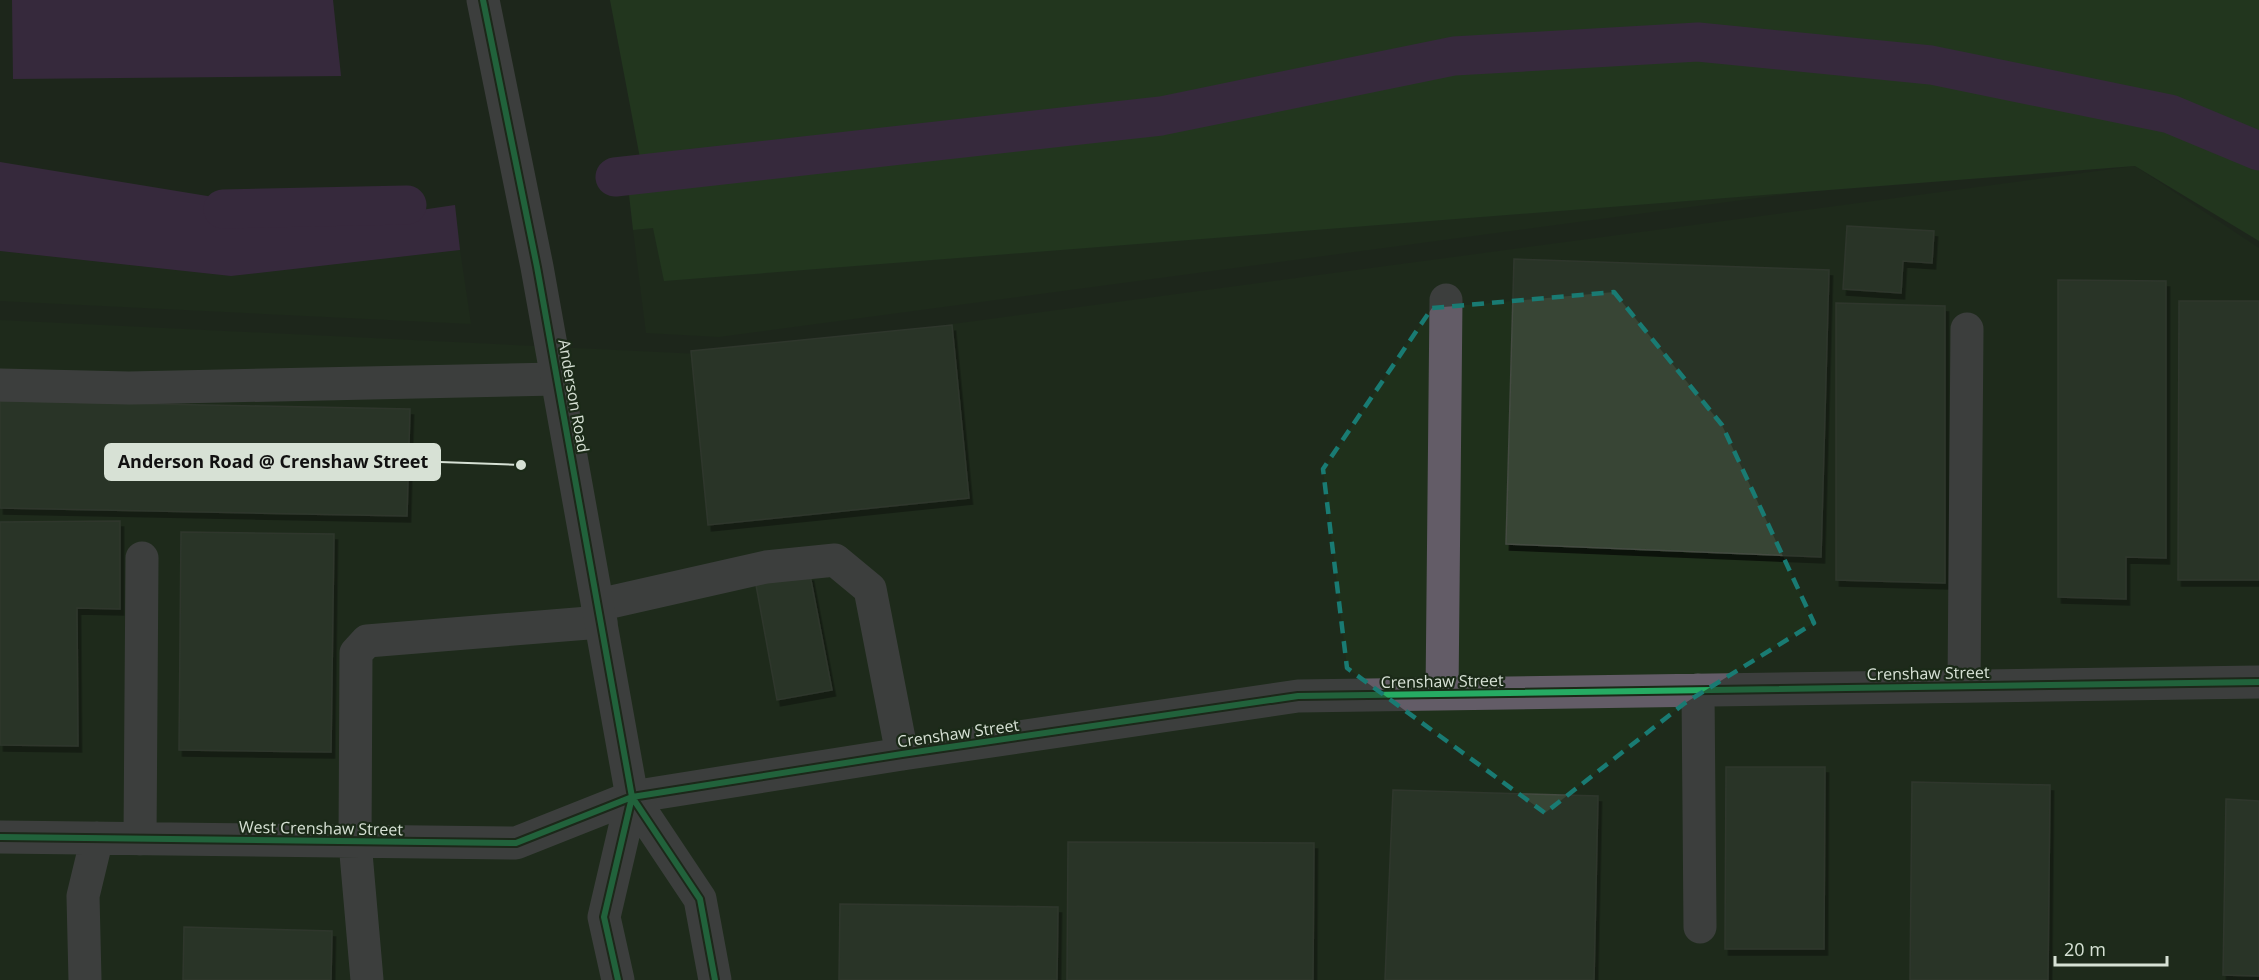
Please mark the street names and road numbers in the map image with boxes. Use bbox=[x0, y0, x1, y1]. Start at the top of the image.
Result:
street label: Anderson Road bbox=[553, 338, 595, 454]
street label: Crenshaw Street bbox=[1866, 661, 1990, 685]
street label: Crenshaw Street bbox=[1380, 669, 1504, 693]
street label: Crenshaw Street bbox=[896, 714, 1021, 752]
street label: West Crenshaw Street bbox=[239, 816, 404, 840]

